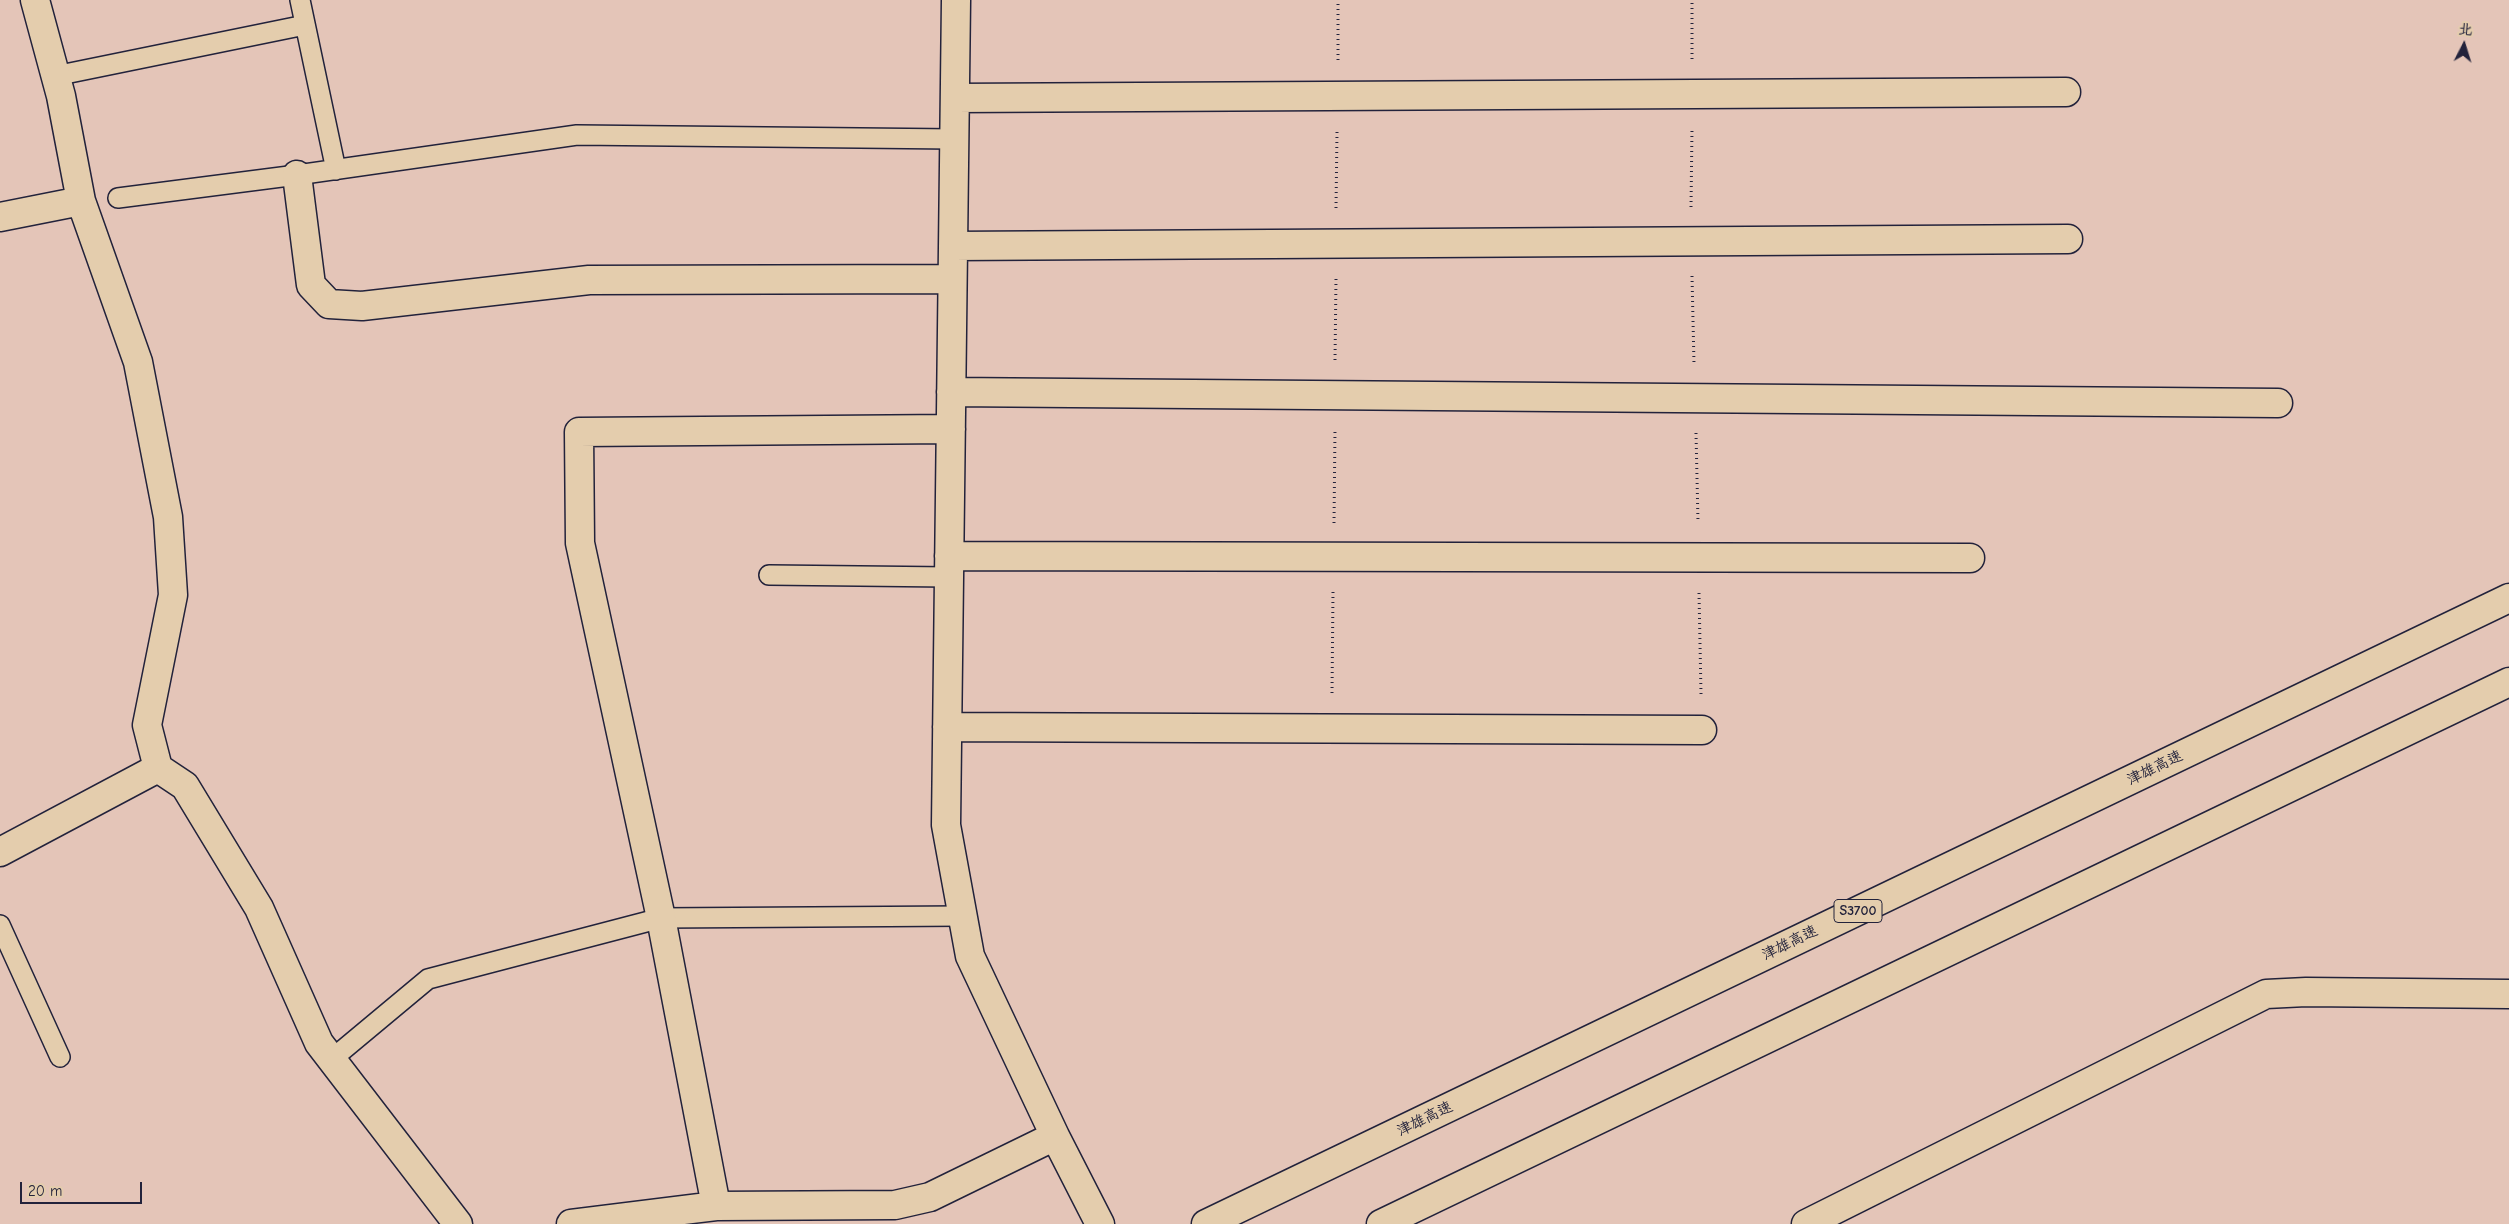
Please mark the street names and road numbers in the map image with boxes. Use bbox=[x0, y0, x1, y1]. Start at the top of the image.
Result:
street label: 津雄高速 bbox=[2124, 747, 2186, 789]
road number: S3700 bbox=[1834, 899, 1882, 922]
street label: 津雄高速 bbox=[1759, 922, 1821, 964]
street label: 津雄高速 bbox=[1394, 1098, 1456, 1140]

